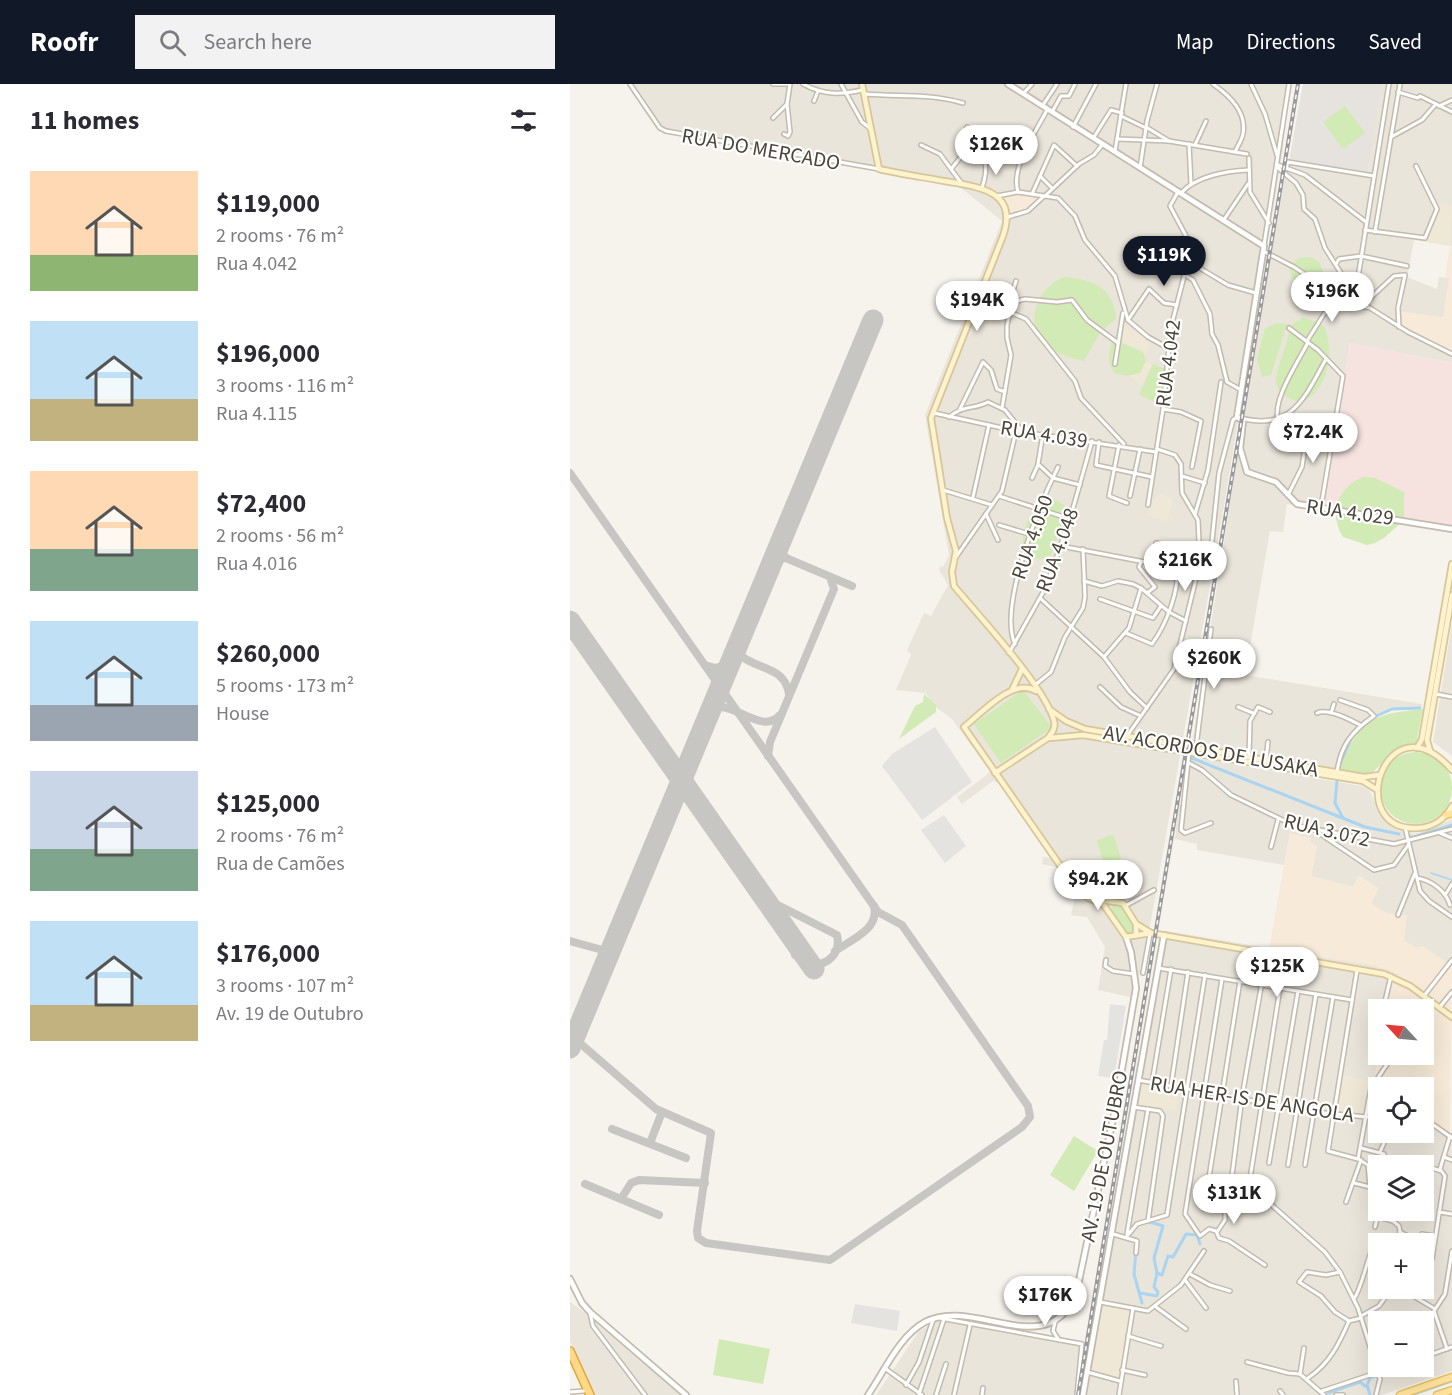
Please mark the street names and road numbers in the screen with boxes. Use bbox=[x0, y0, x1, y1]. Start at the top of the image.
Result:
street label: RUA DO MERCADO bbox=[679, 120, 843, 178]
street label: RUA 4.042 bbox=[1148, 318, 1188, 408]
street label: RUA 4.039 bbox=[998, 412, 1090, 456]
street label: RUA 4.050 bbox=[1004, 491, 1060, 583]
street label: RUA 4.029 bbox=[1304, 491, 1396, 533]
street label: RUA 4.048 bbox=[1028, 504, 1086, 596]
street label: AV. ACORDOS DE LUSAKA bbox=[1101, 717, 1321, 785]
street label: RUA 3.072 bbox=[1281, 806, 1373, 854]
street label: AV. 19 DE OUTUBRO bbox=[1073, 1068, 1135, 1244]
street label: RUA HER-IS DE ANGOLA bbox=[1148, 1068, 1357, 1130]

